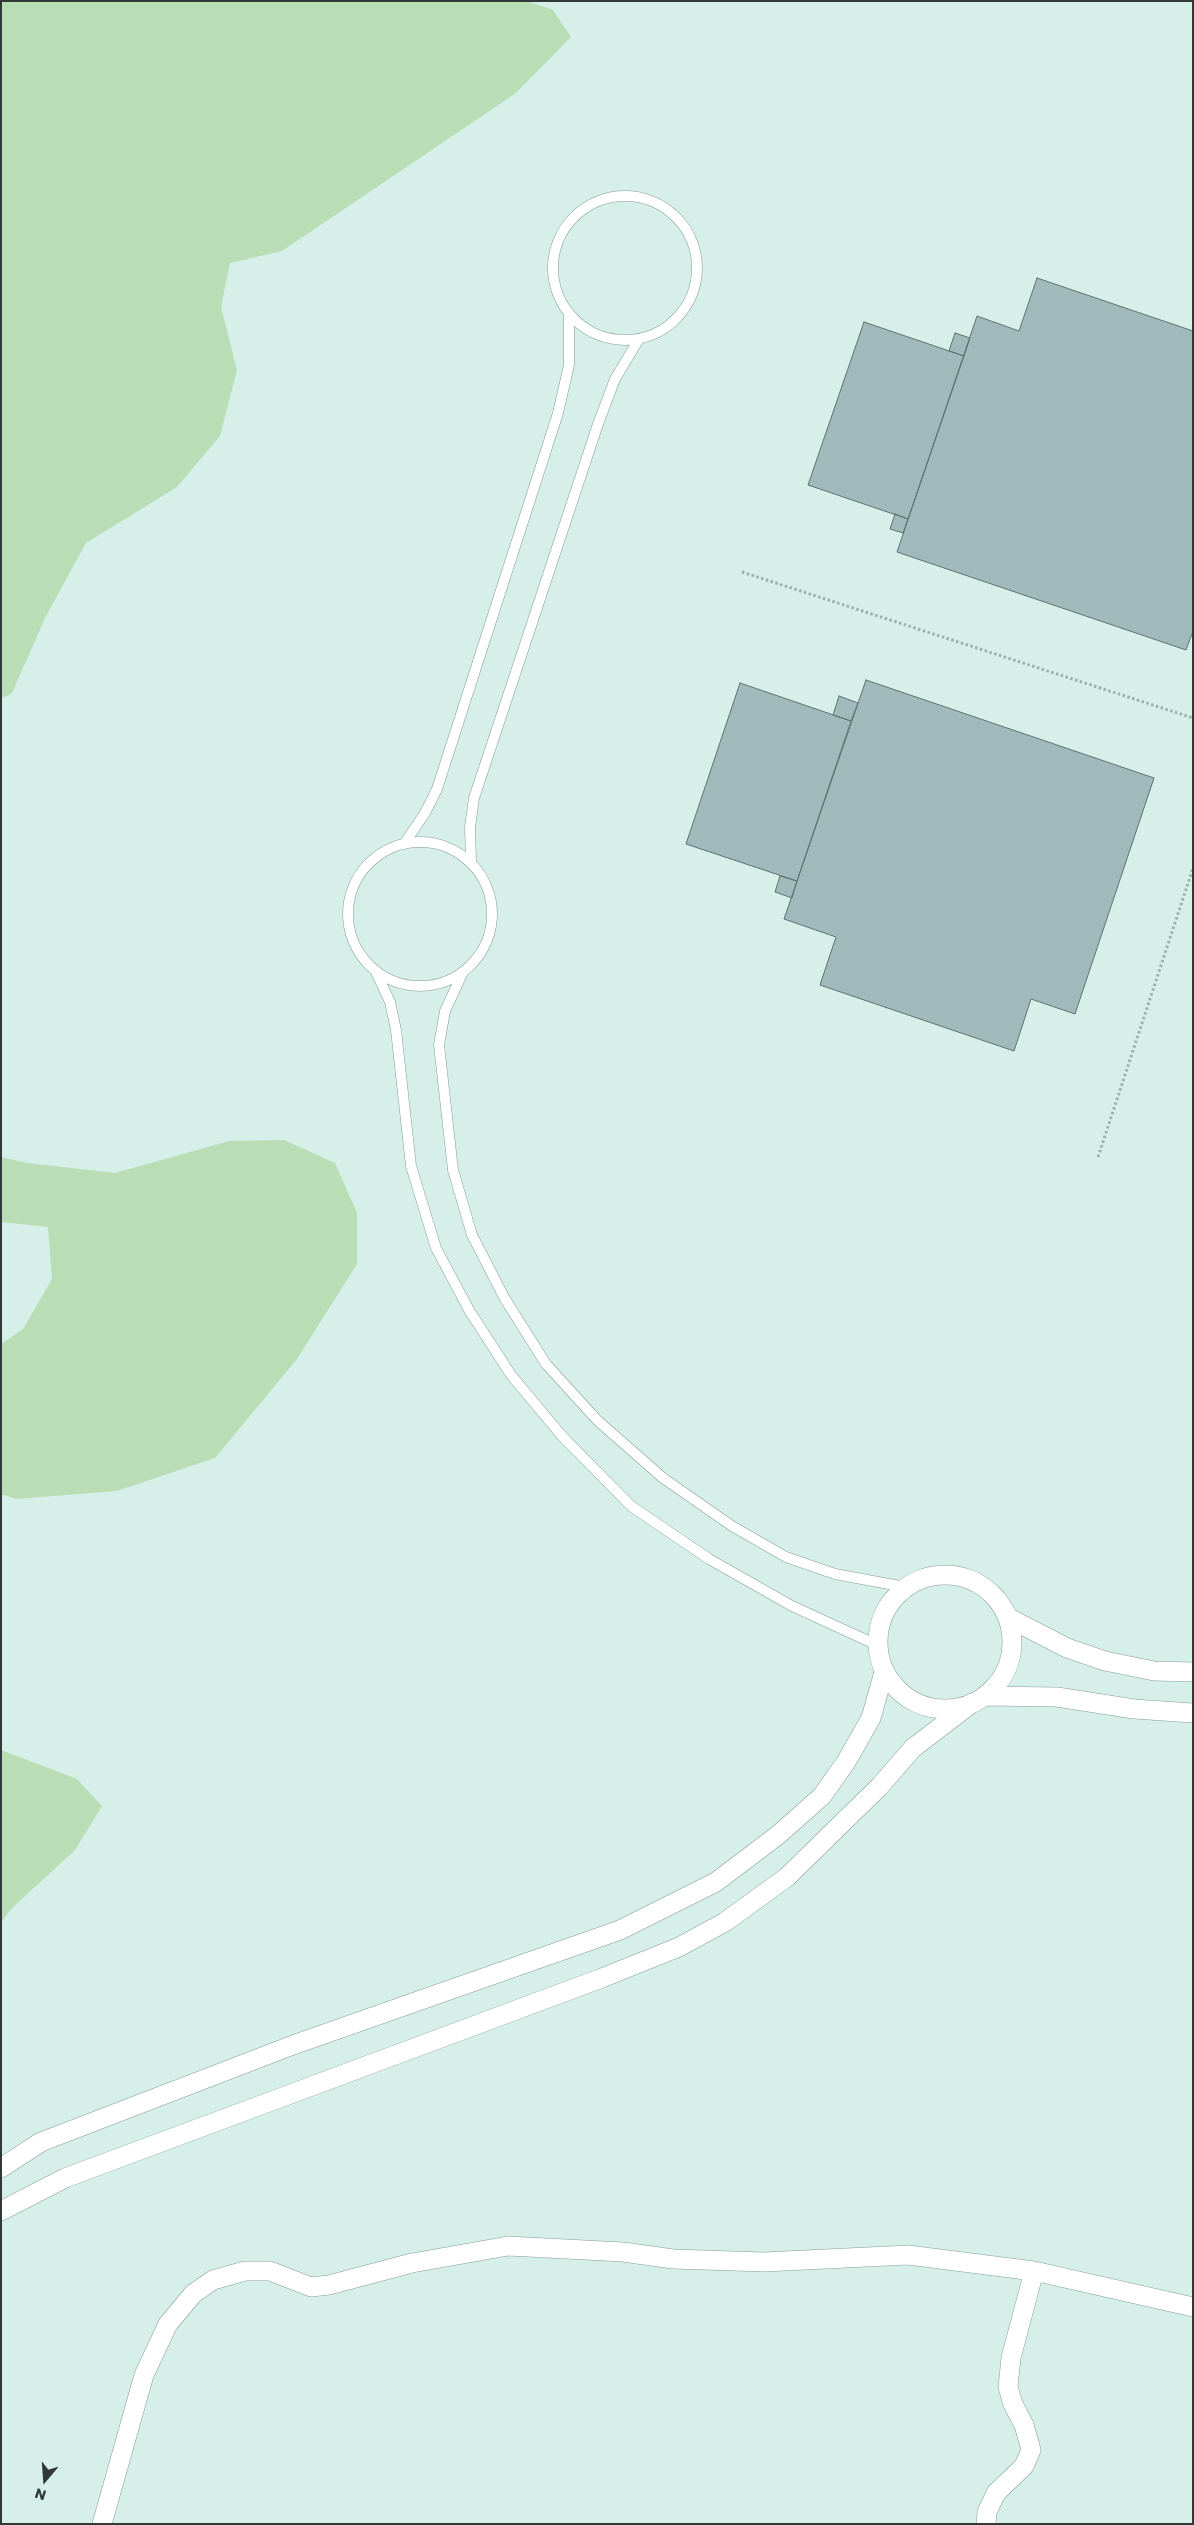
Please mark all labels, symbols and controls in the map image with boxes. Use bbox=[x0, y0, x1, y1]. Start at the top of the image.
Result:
north arrow bbox=[20, 2455, 70, 2505]
text: N bbox=[32, 2483, 48, 2505]

